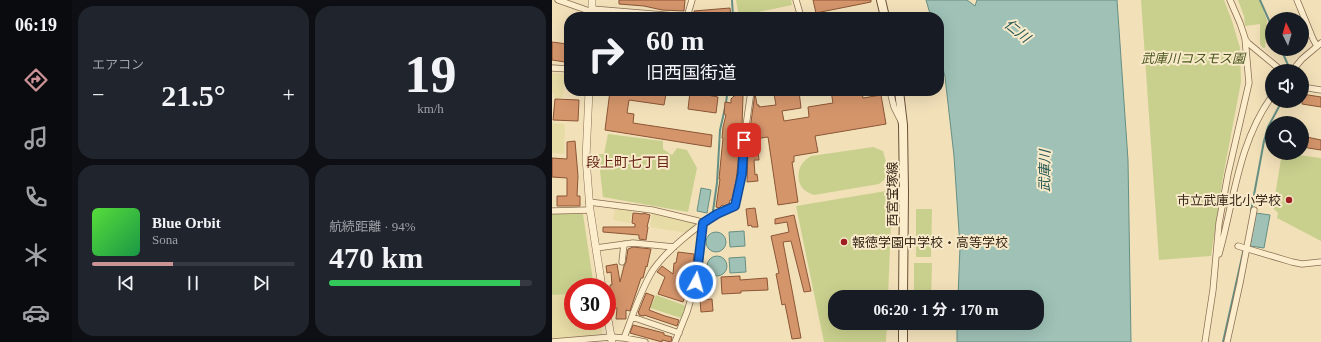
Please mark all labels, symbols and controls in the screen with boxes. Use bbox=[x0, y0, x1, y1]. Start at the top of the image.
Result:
north arrow bbox=[1265, 12, 1309, 56]
map controls bbox=[1265, 12, 1309, 160]
text: 06:19 bbox=[15, 15, 57, 35]
water label: 仁川 bbox=[1001, 16, 1034, 47]
text: 60 m bbox=[646, 25, 704, 56]
icon: right bbox=[580, 28, 632, 80]
text: 19 bbox=[405, 46, 457, 103]
park label: 武庫川コスモス園 bbox=[1141, 51, 1247, 66]
text: エアコン bbox=[92, 57, 144, 72]
text: 旧西国街道 bbox=[646, 63, 736, 83]
button: sound bbox=[1265, 64, 1309, 108]
icon: directions bbox=[22, 66, 50, 94]
text: 21.5° bbox=[161, 79, 226, 112]
text: − bbox=[92, 82, 104, 107]
text: + bbox=[283, 82, 295, 107]
text: km/h bbox=[417, 101, 444, 116]
button: search bbox=[1265, 116, 1309, 160]
pin bbox=[727, 123, 761, 157]
icon: music bbox=[22, 124, 50, 152]
icon: arrive bbox=[733, 129, 755, 151]
water label: 武庫川 bbox=[1037, 148, 1053, 192]
district label: 段上町七丁目 bbox=[586, 155, 670, 170]
street label: 西宮宝塚線 bbox=[885, 161, 900, 227]
icon: phone bbox=[22, 183, 50, 211]
place label: 市立武庫北小学校 bbox=[1177, 193, 1281, 208]
marker: 市立武庫北小学校 bbox=[1284, 195, 1294, 205]
text: Blue Orbit bbox=[152, 215, 221, 231]
text: 航続距離 · 94% bbox=[329, 219, 416, 234]
text: Sona bbox=[152, 232, 178, 247]
place label: 報徳学園中学校・高等学校 bbox=[852, 235, 1008, 250]
marker: 報徳学園中学校・高等学校 bbox=[839, 237, 849, 247]
icon: climate bbox=[22, 241, 50, 269]
text: 470 km bbox=[329, 241, 423, 274]
position arrow bbox=[675, 261, 717, 303]
icon: previous bbox=[115, 272, 137, 294]
icon: pause bbox=[182, 272, 204, 294]
icon: next bbox=[250, 272, 272, 294]
speed limit sign: 30 bbox=[564, 278, 616, 330]
icon: car bbox=[22, 299, 50, 327]
text: 06:20 · 1 分 · 170 m bbox=[874, 302, 999, 318]

